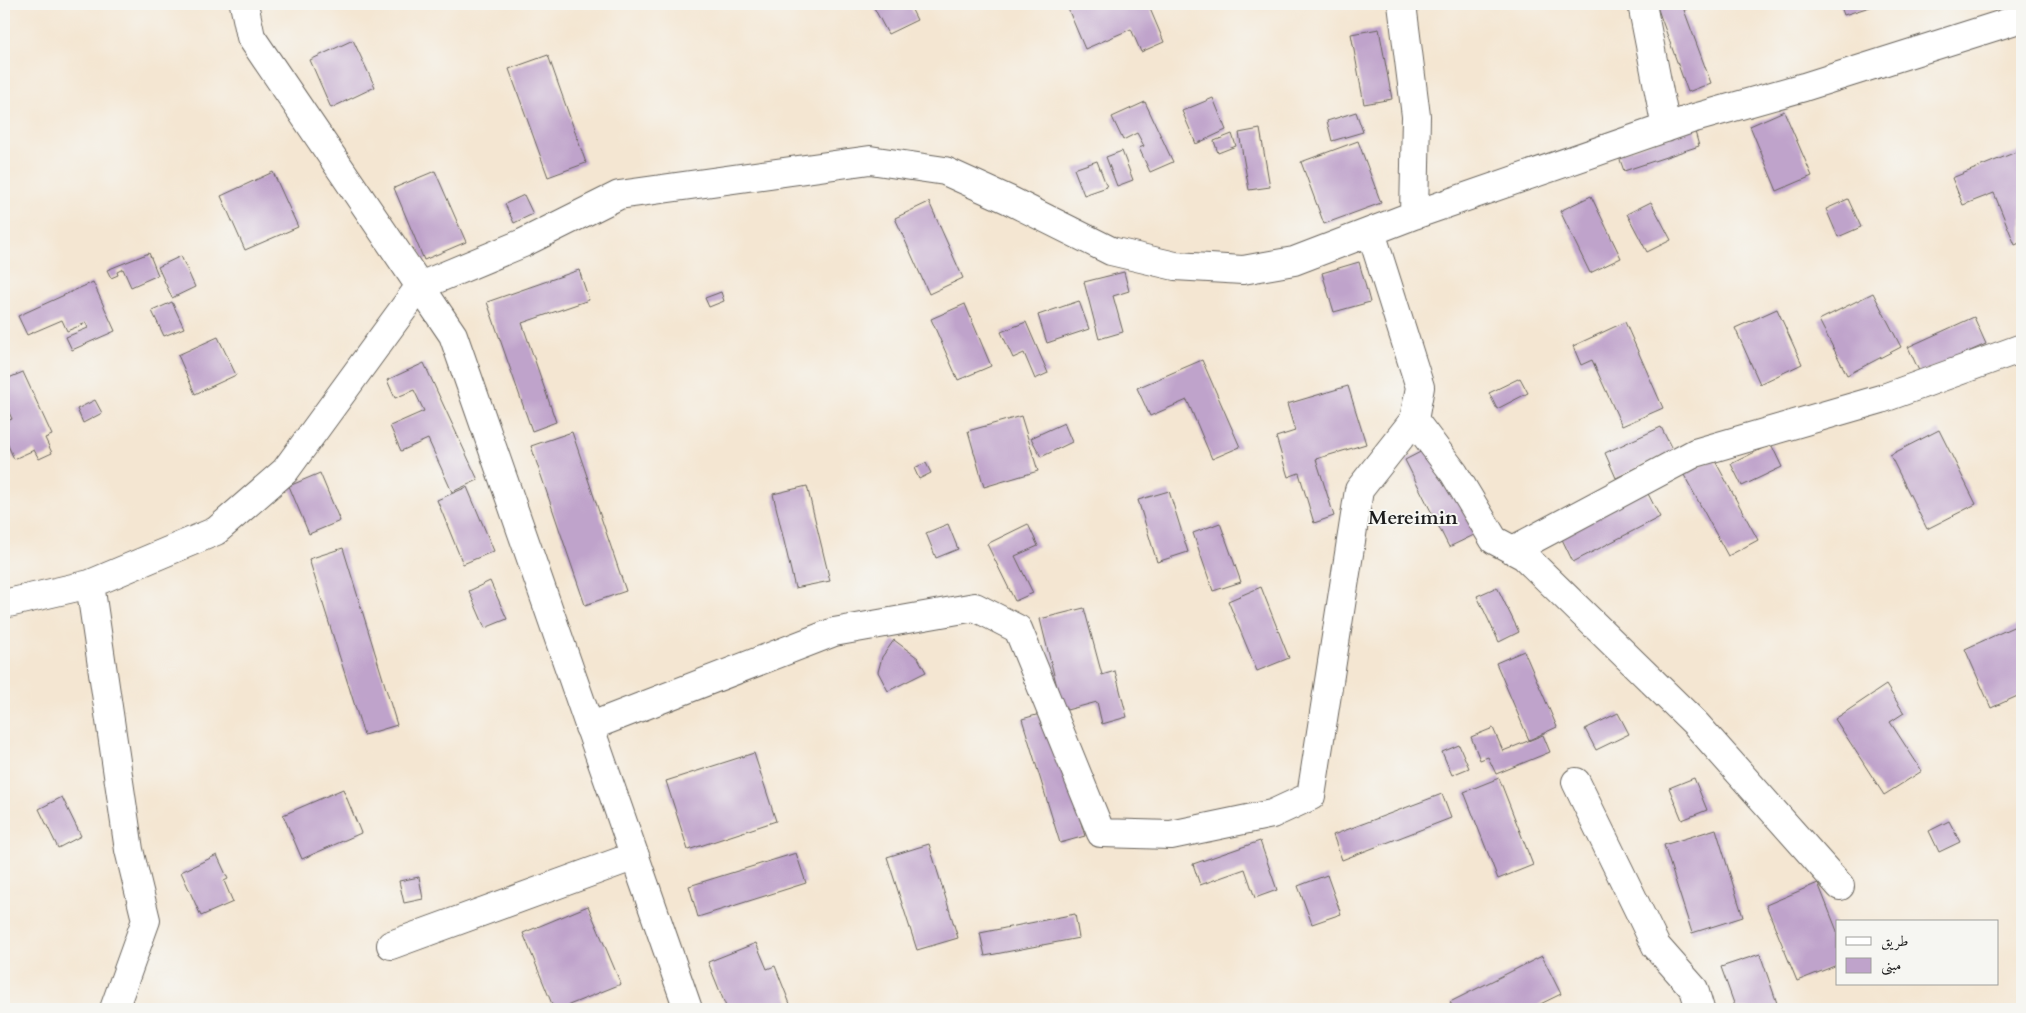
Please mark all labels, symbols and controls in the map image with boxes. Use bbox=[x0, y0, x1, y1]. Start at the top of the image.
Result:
district label: Mereimin bbox=[1368, 504, 1458, 531]
legend bbox=[1836, 920, 1998, 986]
text: طريق bbox=[1881, 931, 1908, 951]
text: مبنى bbox=[1881, 955, 1901, 976]

